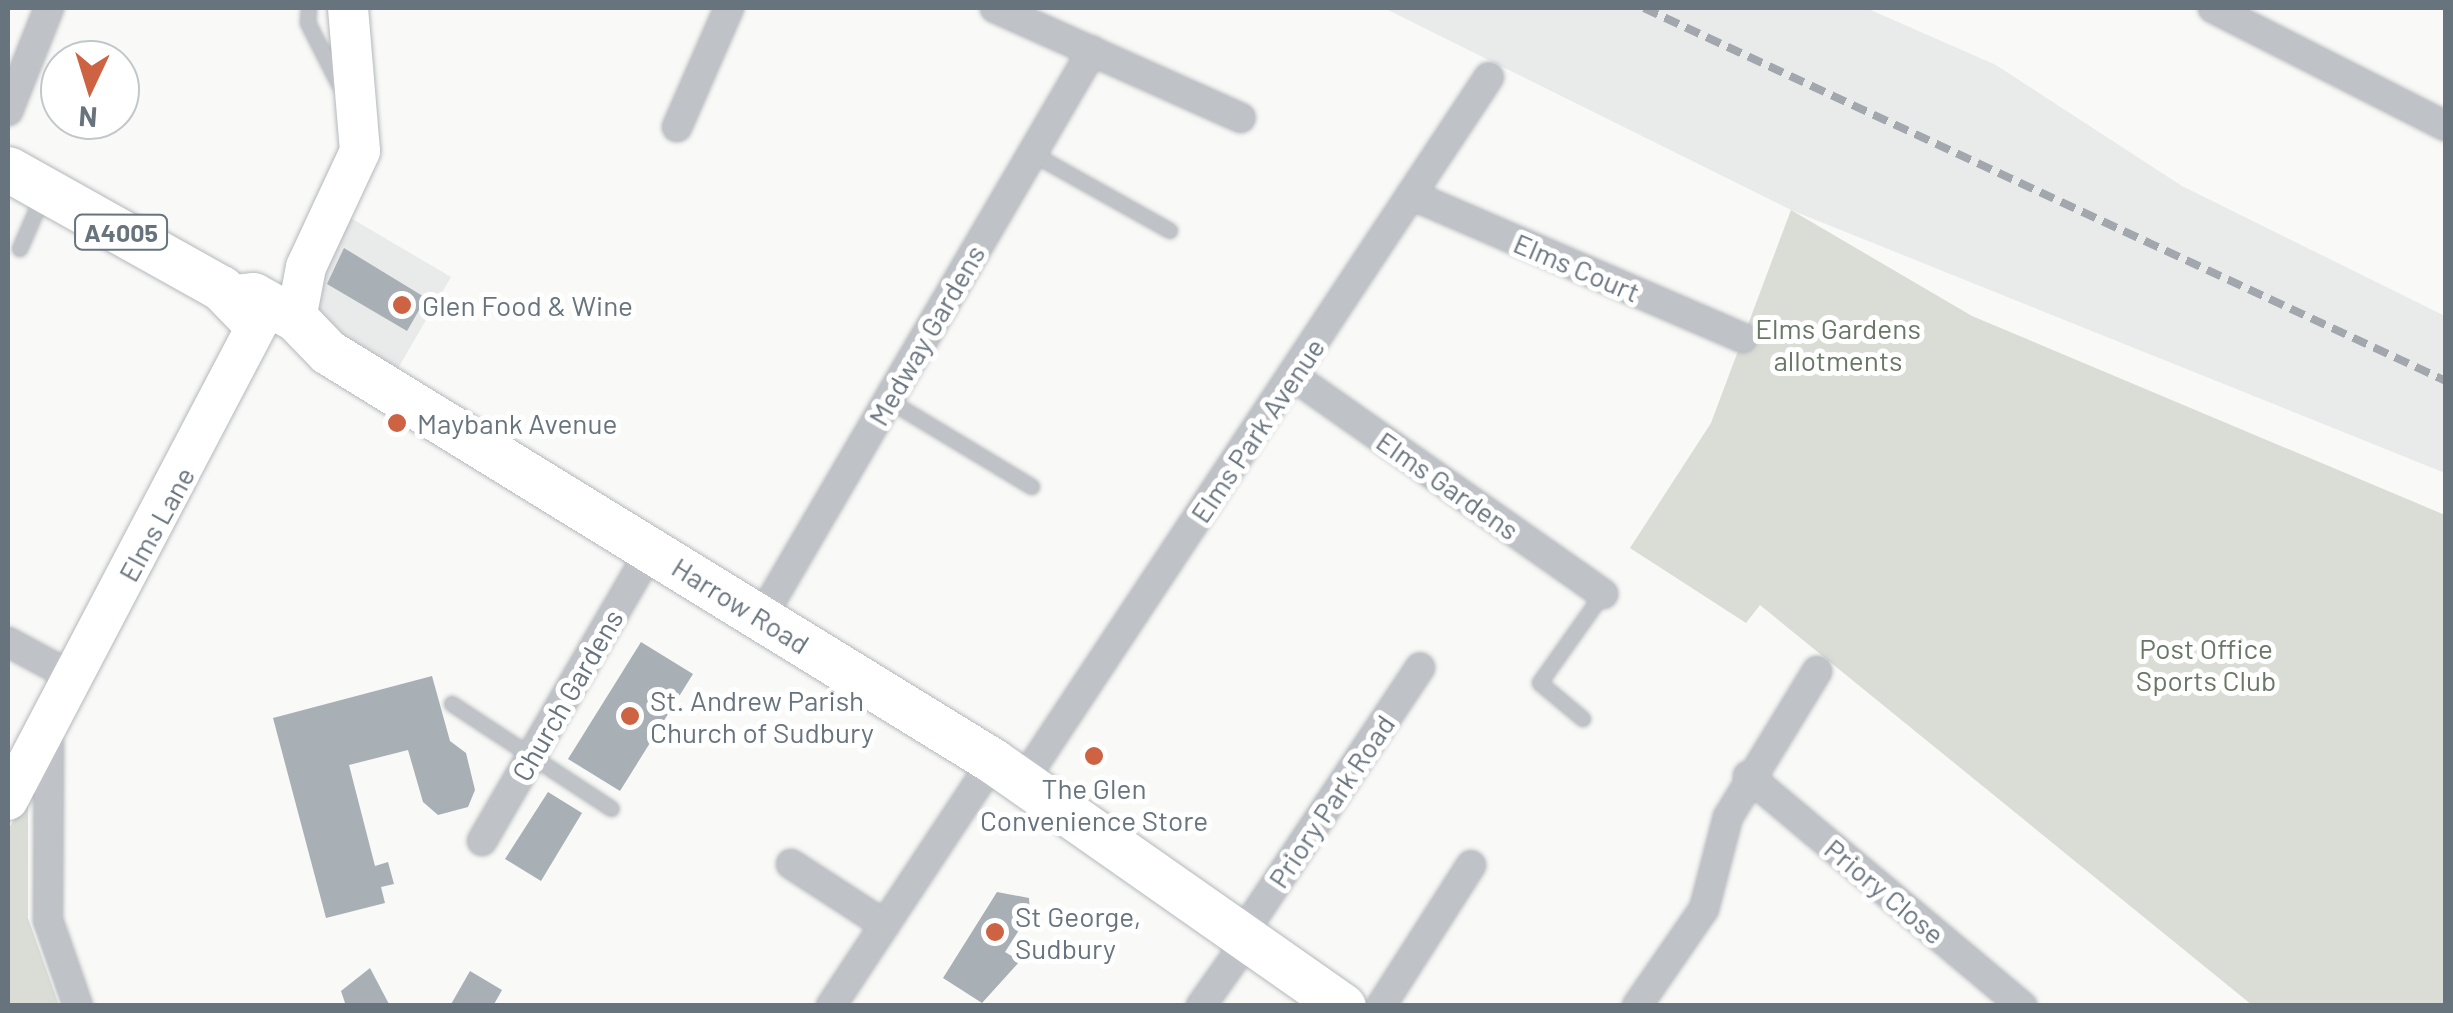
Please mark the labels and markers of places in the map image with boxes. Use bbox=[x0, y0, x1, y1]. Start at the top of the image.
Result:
place label: Glen Food & Wine bbox=[422, 288, 633, 322]
marker: Glen Food & Wine bbox=[391, 294, 413, 316]
place label: Maybank Avenue bbox=[417, 406, 617, 440]
marker: Maybank Avenue bbox=[386, 412, 408, 434]
place label: St. Andrew Parish Church of Sudbury bbox=[650, 683, 874, 749]
marker: St. Andrew Parish Church of Sudbury bbox=[619, 705, 641, 727]
marker: The Glen Convenience Store bbox=[1083, 745, 1105, 767]
place label: The Glen Convenience Store bbox=[980, 771, 1208, 837]
place label: St George, Sudbury bbox=[1015, 899, 1141, 965]
marker: St George, Sudbury bbox=[984, 921, 1006, 943]

